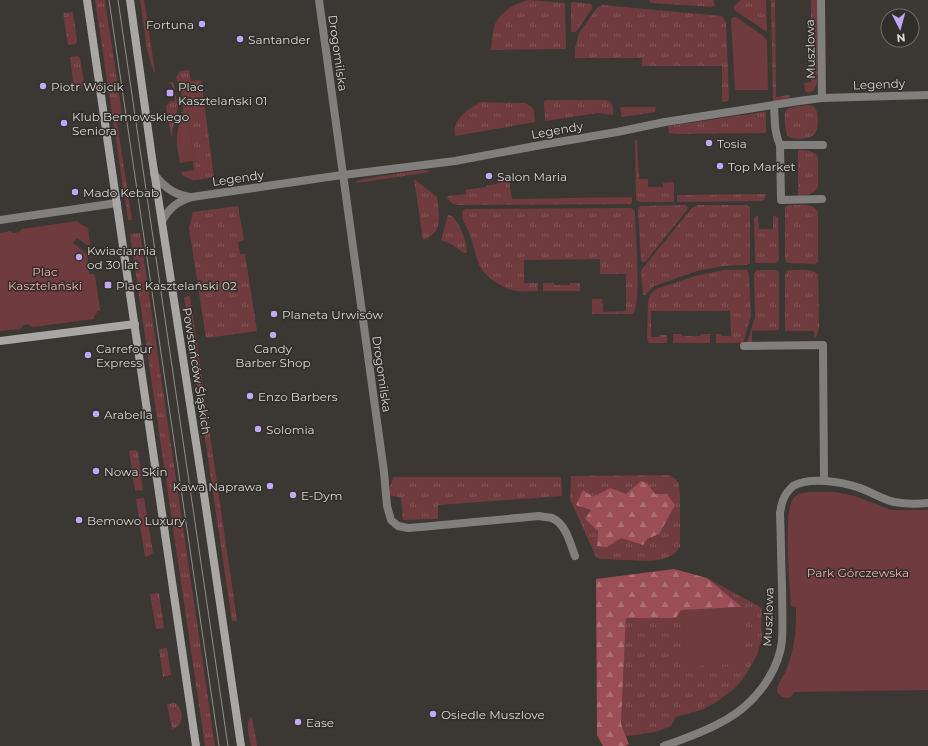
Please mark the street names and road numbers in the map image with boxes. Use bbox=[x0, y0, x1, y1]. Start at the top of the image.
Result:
street label: Drogomilska bbox=[325, 14, 351, 92]
street label: Muszlowa bbox=[802, 19, 818, 79]
street label: Legendy bbox=[853, 76, 906, 92]
street label: Legendy bbox=[530, 118, 585, 142]
street label: Legendy bbox=[211, 167, 265, 189]
street label: Powstańców Śląskich bbox=[180, 306, 214, 436]
street label: Drogomilska bbox=[369, 335, 395, 413]
street label: Muszlowa bbox=[759, 587, 777, 647]

